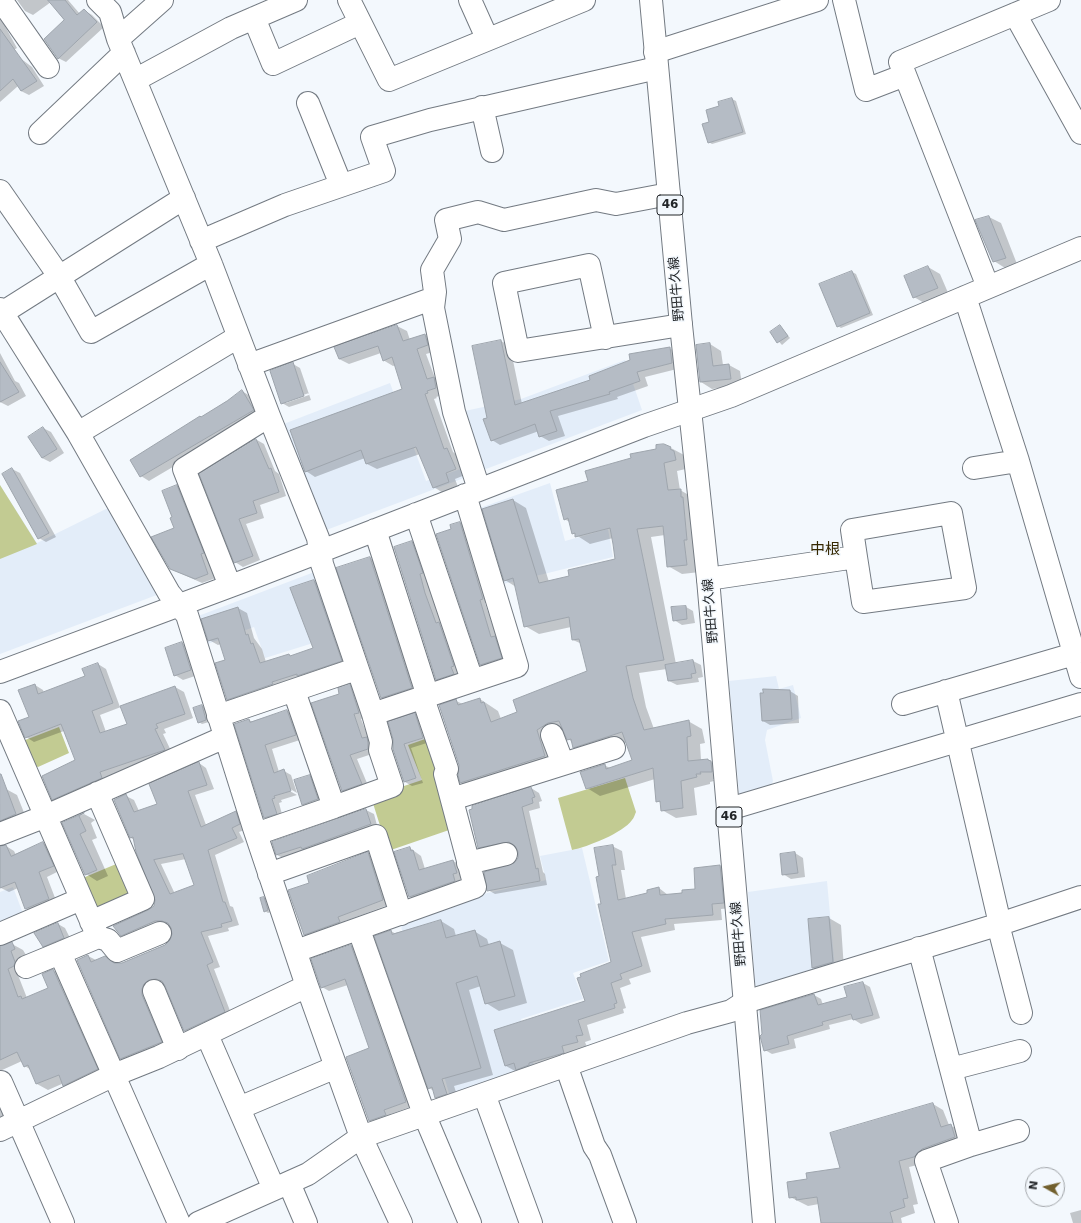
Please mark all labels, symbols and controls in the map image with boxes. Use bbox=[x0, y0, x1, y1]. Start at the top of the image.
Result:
road number: 46 bbox=[657, 195, 683, 215]
street label: 野田牛久線 bbox=[666, 256, 688, 322]
district label: 中根 bbox=[810, 541, 840, 559]
street label: 野田牛久線 bbox=[700, 578, 722, 644]
road number: 46 bbox=[716, 807, 742, 827]
street label: 野田牛久線 bbox=[728, 901, 750, 967]
north arrow bbox=[1025, 1167, 1065, 1207]
text: N bbox=[1027, 1180, 1041, 1191]

